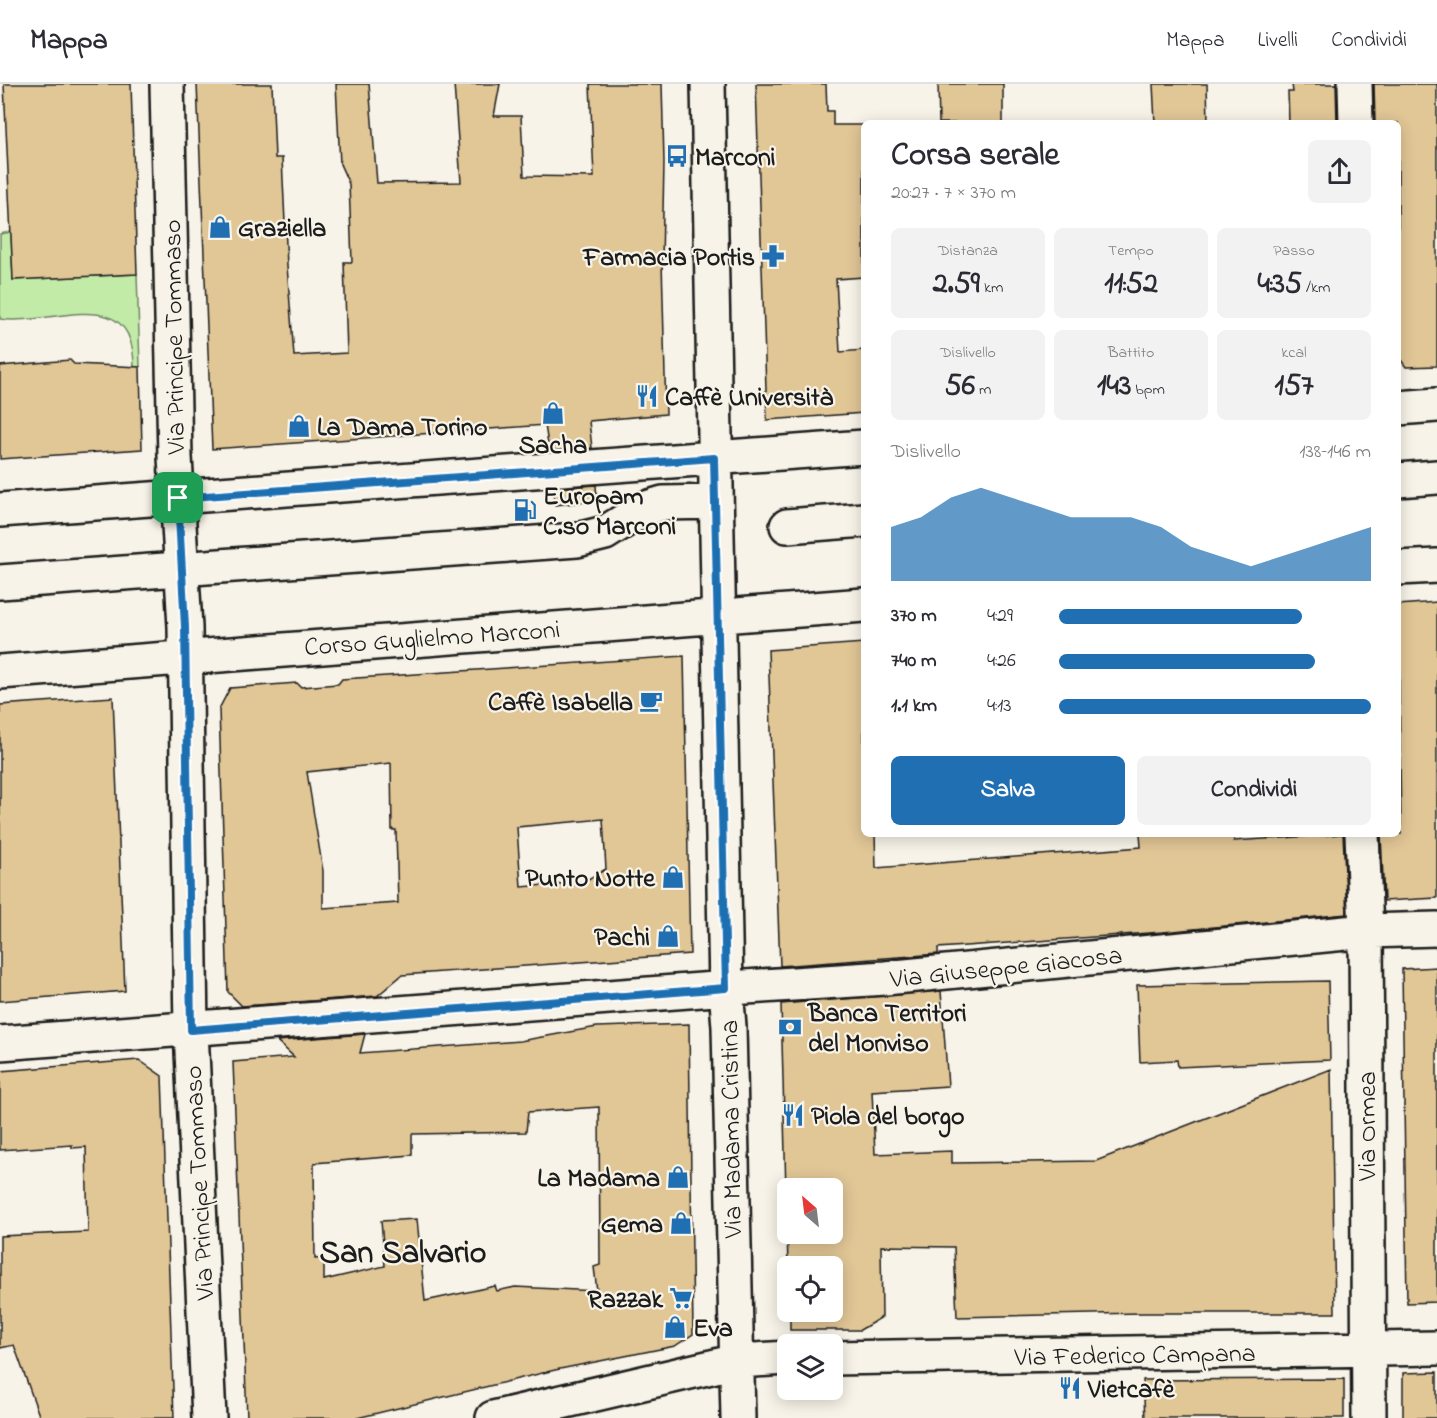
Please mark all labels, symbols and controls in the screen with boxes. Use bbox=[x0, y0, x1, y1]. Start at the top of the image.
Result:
text: Mappa bbox=[30, 21, 108, 62]
text: Mappa bbox=[1166, 26, 1225, 56]
text: Livelli bbox=[1258, 26, 1298, 56]
text: Condividi bbox=[1331, 26, 1407, 56]
text: Corsa serale bbox=[891, 132, 1059, 180]
place label: Marconi bbox=[695, 140, 775, 178]
button: share bbox=[1308, 140, 1371, 203]
bus stop icon: Marconi bbox=[664, 143, 690, 169]
text: 20:27 · 7 × 370 m bbox=[891, 179, 1016, 208]
place label: Graziella bbox=[238, 211, 326, 249]
shop icon: Graziella bbox=[207, 214, 233, 240]
street label: Via Principe Tommaso bbox=[155, 219, 197, 456]
text: Distanza bbox=[938, 239, 998, 263]
text: Tempo bbox=[1108, 239, 1154, 263]
text: Passo bbox=[1273, 239, 1315, 263]
place label: Farmacia Portis bbox=[581, 240, 755, 278]
pharmacy icon: Farmacia Portis bbox=[760, 243, 786, 269]
text: 2.59 bbox=[933, 263, 980, 307]
text: 11:52 bbox=[1104, 263, 1158, 307]
text: 4:35 bbox=[1258, 263, 1302, 307]
text: km bbox=[980, 276, 1003, 300]
text: /km bbox=[1302, 276, 1330, 300]
text: Dislivello bbox=[940, 341, 996, 365]
text: Battito bbox=[1108, 341, 1154, 365]
text: kcal bbox=[1281, 341, 1307, 365]
text: 56 bbox=[945, 365, 975, 409]
text: 143 bbox=[1097, 365, 1131, 409]
text: 157 bbox=[1274, 365, 1314, 409]
text: m bbox=[975, 378, 991, 402]
text: bpm bbox=[1131, 378, 1165, 402]
place label: Caffè Università bbox=[665, 380, 834, 418]
restaurant icon: Caffè Università bbox=[634, 383, 660, 409]
shop icon: Sacha bbox=[540, 400, 566, 426]
place label: La Dama Torino bbox=[317, 410, 487, 448]
shop icon: La Dama Torino bbox=[286, 413, 312, 439]
place label: Sacha bbox=[519, 428, 587, 466]
text: Dislivello bbox=[891, 438, 961, 467]
text: 138–146 m bbox=[1299, 438, 1371, 467]
pin bbox=[152, 472, 203, 523]
place label: Europam C.so Marconi bbox=[543, 479, 676, 547]
icon: arrive bbox=[161, 481, 194, 514]
fuel station icon: Europam C.so Marconi bbox=[512, 497, 538, 523]
text: 370 m bbox=[891, 602, 937, 631]
text: 4:29 bbox=[987, 602, 1013, 631]
street label: Corso Guglielmo Marconi bbox=[303, 612, 562, 668]
text: 740 m bbox=[891, 647, 937, 676]
text: 4:26 bbox=[987, 647, 1016, 676]
place label: Caffè Isabella bbox=[488, 685, 633, 723]
cafe icon: Caffè Isabella bbox=[638, 688, 664, 714]
text: 1.1 km bbox=[891, 692, 937, 721]
text: 4:13 bbox=[987, 692, 1012, 721]
button: Salva bbox=[891, 756, 1125, 825]
button: Condividi bbox=[1137, 756, 1371, 825]
place label: Punto Notte bbox=[525, 861, 656, 899]
shop icon: Punto Notte bbox=[660, 864, 686, 890]
place label: Pachi bbox=[594, 920, 650, 958]
shop icon: Pachi bbox=[655, 923, 681, 949]
street label: Via Giuseppe Giacosa bbox=[887, 938, 1124, 1000]
place label: Banca Territori del Monviso bbox=[807, 996, 967, 1064]
bank icon: Banca Territori del Monviso bbox=[777, 1014, 803, 1040]
street label: Via Madama Cristina bbox=[712, 1019, 754, 1239]
street label: Via Principe Tommaso bbox=[176, 1065, 226, 1302]
street label: Via Ormea bbox=[1350, 1071, 1388, 1182]
place label: Piola del borgo bbox=[811, 1099, 964, 1138]
restaurant icon: Piola del borgo bbox=[780, 1102, 806, 1128]
place label: La Madama bbox=[537, 1161, 660, 1199]
shop icon: La Madama bbox=[665, 1164, 691, 1190]
north arrow bbox=[777, 1178, 843, 1244]
map controls bbox=[777, 1178, 843, 1400]
place label: Gema bbox=[601, 1207, 663, 1245]
shop icon: Gema bbox=[668, 1210, 694, 1236]
district label: San Salvario bbox=[320, 1231, 486, 1278]
button: locate bbox=[777, 1256, 843, 1322]
place label: Razzak bbox=[587, 1282, 664, 1320]
supermarket icon: Razzak bbox=[668, 1285, 694, 1311]
place label: Eva bbox=[693, 1311, 733, 1349]
shop icon: Eva bbox=[662, 1314, 688, 1340]
button: layers bbox=[777, 1334, 843, 1400]
street label: Via Federico Campana bbox=[1013, 1336, 1256, 1378]
place label: Vietcafè bbox=[1087, 1372, 1176, 1410]
restaurant icon: Vietcafè bbox=[1057, 1375, 1083, 1401]

